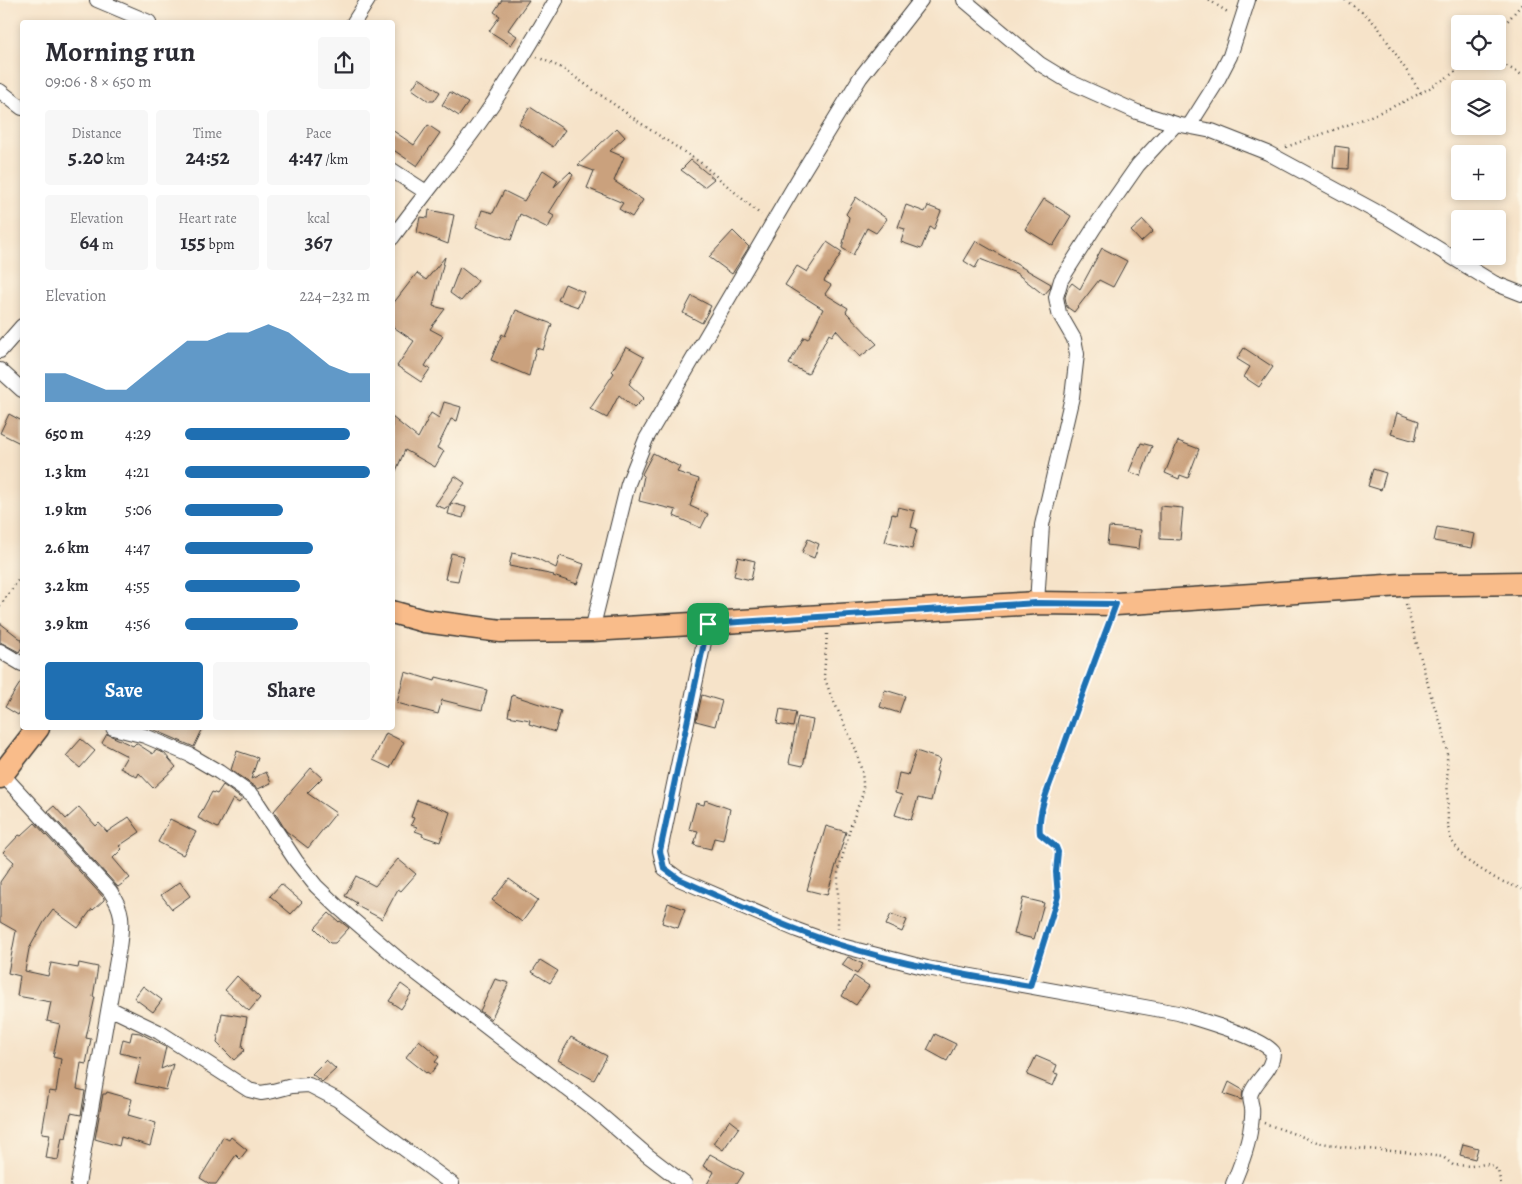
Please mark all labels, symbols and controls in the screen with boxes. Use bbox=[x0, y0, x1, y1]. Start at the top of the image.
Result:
map controls bbox=[1451, 15, 1506, 265]
button: locate bbox=[1451, 15, 1506, 70]
text: Morning run bbox=[45, 33, 195, 71]
button: share bbox=[318, 37, 370, 89]
text: 09:06 · 8 × 650 m bbox=[45, 71, 152, 93]
button: layers bbox=[1451, 80, 1506, 135]
text: Distance bbox=[71, 124, 122, 143]
text: Time bbox=[193, 124, 222, 143]
text: Pace bbox=[306, 124, 331, 143]
text: 5.20 bbox=[68, 143, 104, 171]
text: 24:52 bbox=[185, 143, 230, 171]
text: 4:47 bbox=[289, 143, 322, 171]
button: + bbox=[1451, 145, 1506, 200]
text: km bbox=[104, 150, 125, 169]
text: /km bbox=[322, 150, 348, 169]
text: Elevation bbox=[70, 209, 123, 228]
text: Heart rate bbox=[178, 209, 237, 228]
text: kcal bbox=[307, 209, 330, 228]
button: − bbox=[1451, 210, 1506, 265]
text: 64 bbox=[79, 228, 99, 256]
text: 155 bbox=[180, 228, 206, 256]
text: 367 bbox=[305, 228, 332, 256]
text: m bbox=[99, 235, 114, 254]
text: bpm bbox=[206, 235, 235, 254]
text: Elevation bbox=[45, 285, 106, 307]
text: 224–232 m bbox=[299, 285, 370, 307]
text: 650 m bbox=[45, 423, 84, 445]
text: 4:29 bbox=[125, 423, 151, 445]
text: 1.3 km bbox=[45, 461, 86, 483]
text: 4:21 bbox=[125, 461, 149, 483]
text: 1.9 km bbox=[45, 499, 87, 521]
text: 5:06 bbox=[125, 499, 152, 521]
text: 2.6 km bbox=[45, 537, 89, 559]
text: 4:47 bbox=[125, 537, 150, 559]
text: 3.2 km bbox=[45, 575, 88, 597]
text: 4:55 bbox=[125, 575, 150, 597]
pin bbox=[687, 603, 729, 645]
icon: arrive bbox=[694, 610, 722, 638]
text: 3.9 km bbox=[45, 613, 88, 635]
text: 4:56 bbox=[125, 613, 150, 635]
button: Save bbox=[45, 662, 203, 720]
button: Share bbox=[213, 662, 370, 720]

